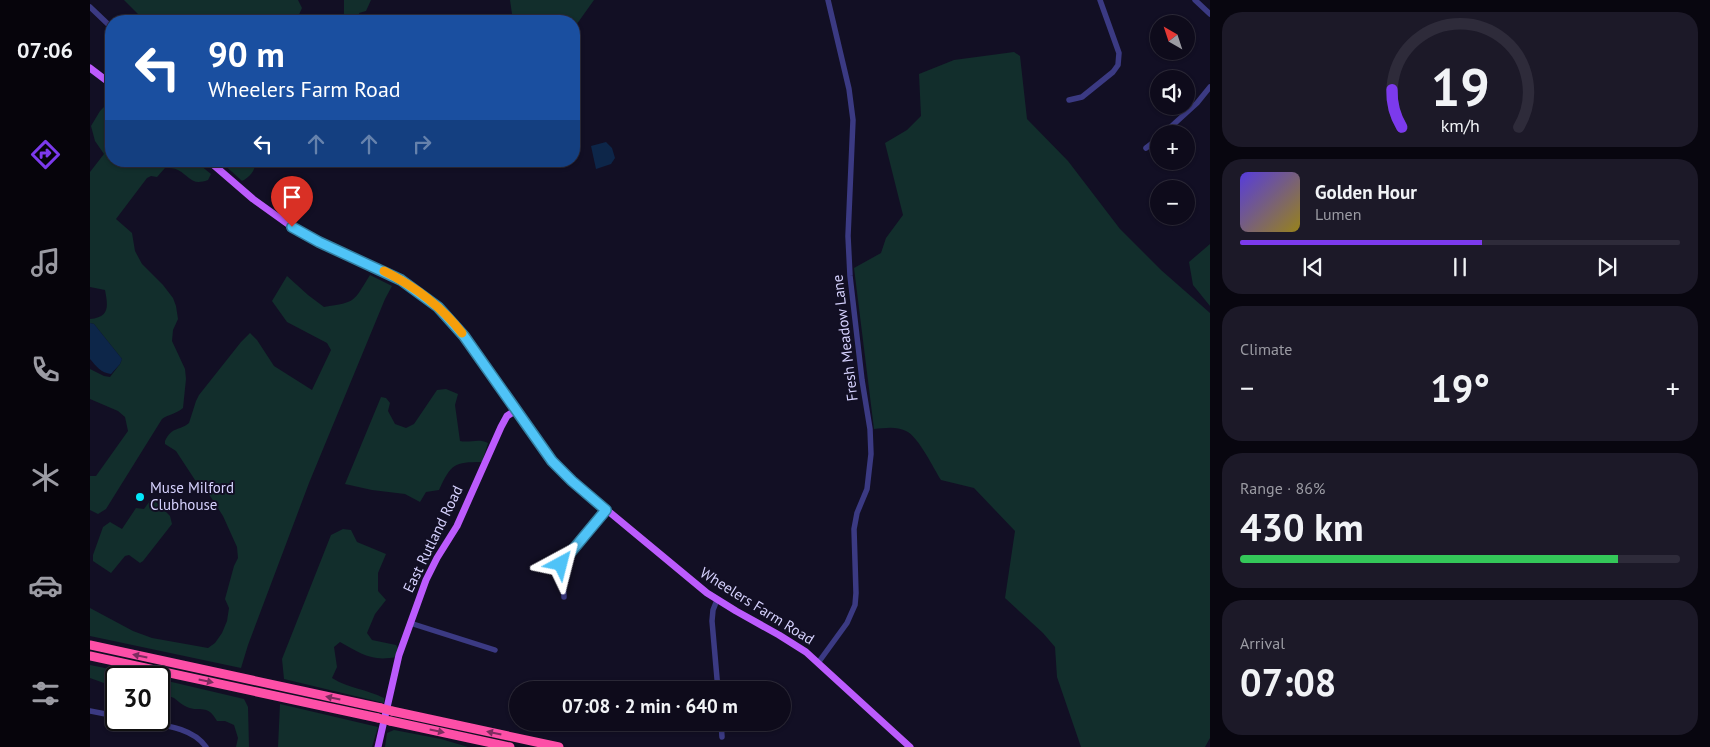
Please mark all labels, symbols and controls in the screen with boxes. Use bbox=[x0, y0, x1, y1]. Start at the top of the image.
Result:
north arrow bbox=[1150, 15, 1195, 60]
map controls bbox=[1150, 15, 1195, 225]
text: 90 m bbox=[208, 31, 285, 77]
icon: left bbox=[125, 35, 190, 100]
text: 07:06 bbox=[17, 36, 73, 64]
text: 19 bbox=[1431, 53, 1489, 120]
button: sound bbox=[1150, 70, 1195, 115]
text: Wheelers Farm Road bbox=[208, 75, 401, 103]
text: km/h bbox=[1440, 114, 1480, 137]
button: + bbox=[1150, 125, 1195, 170]
icon: left bbox=[249, 130, 277, 158]
icon: ahead bbox=[302, 130, 330, 158]
icon: ahead bbox=[355, 130, 383, 158]
icon: right bbox=[408, 130, 436, 158]
icon: directions bbox=[28, 137, 63, 172]
pin bbox=[271, 176, 313, 227]
button: − bbox=[1150, 180, 1195, 225]
text: Golden Hour bbox=[1315, 180, 1417, 204]
icon: arrive bbox=[278, 183, 306, 211]
text: Lumen bbox=[1315, 204, 1361, 224]
icon: music bbox=[28, 245, 63, 280]
icon: previous bbox=[1299, 253, 1327, 281]
icon: pause bbox=[1446, 253, 1474, 281]
icon: next bbox=[1593, 253, 1621, 281]
street label: Fresh Meadow Lane bbox=[827, 274, 862, 402]
text: Climate bbox=[1240, 339, 1292, 359]
icon: phone bbox=[28, 352, 63, 387]
text: 19° bbox=[1430, 363, 1490, 412]
text: − bbox=[1240, 369, 1254, 406]
text: + bbox=[1666, 369, 1680, 406]
icon: climate bbox=[28, 460, 63, 495]
place label: Muse Milford Clubhouse bbox=[150, 478, 234, 514]
text: Range · 86% bbox=[1240, 478, 1325, 498]
street label: East Rutland Road bbox=[398, 482, 467, 595]
marker: Muse Milford Clubhouse bbox=[134, 491, 146, 503]
text: 430 km bbox=[1240, 502, 1364, 551]
position arrow bbox=[534, 537, 586, 589]
street label: Wheelers Farm Road bbox=[697, 563, 818, 648]
icon: car bbox=[28, 568, 63, 603]
text: Arrival bbox=[1240, 633, 1285, 653]
one-way arrow bbox=[132, 652, 147, 660]
text: 07:08 bbox=[1240, 657, 1336, 706]
speed limit sign: 30 bbox=[105, 666, 170, 731]
icon: filters bbox=[28, 676, 63, 711]
one-way arrow bbox=[198, 677, 214, 685]
one-way arrow bbox=[325, 694, 340, 702]
text: 07:08 · 2 min · 640 m bbox=[562, 694, 738, 718]
one-way arrow bbox=[430, 727, 445, 735]
one-way arrow bbox=[487, 729, 502, 737]

